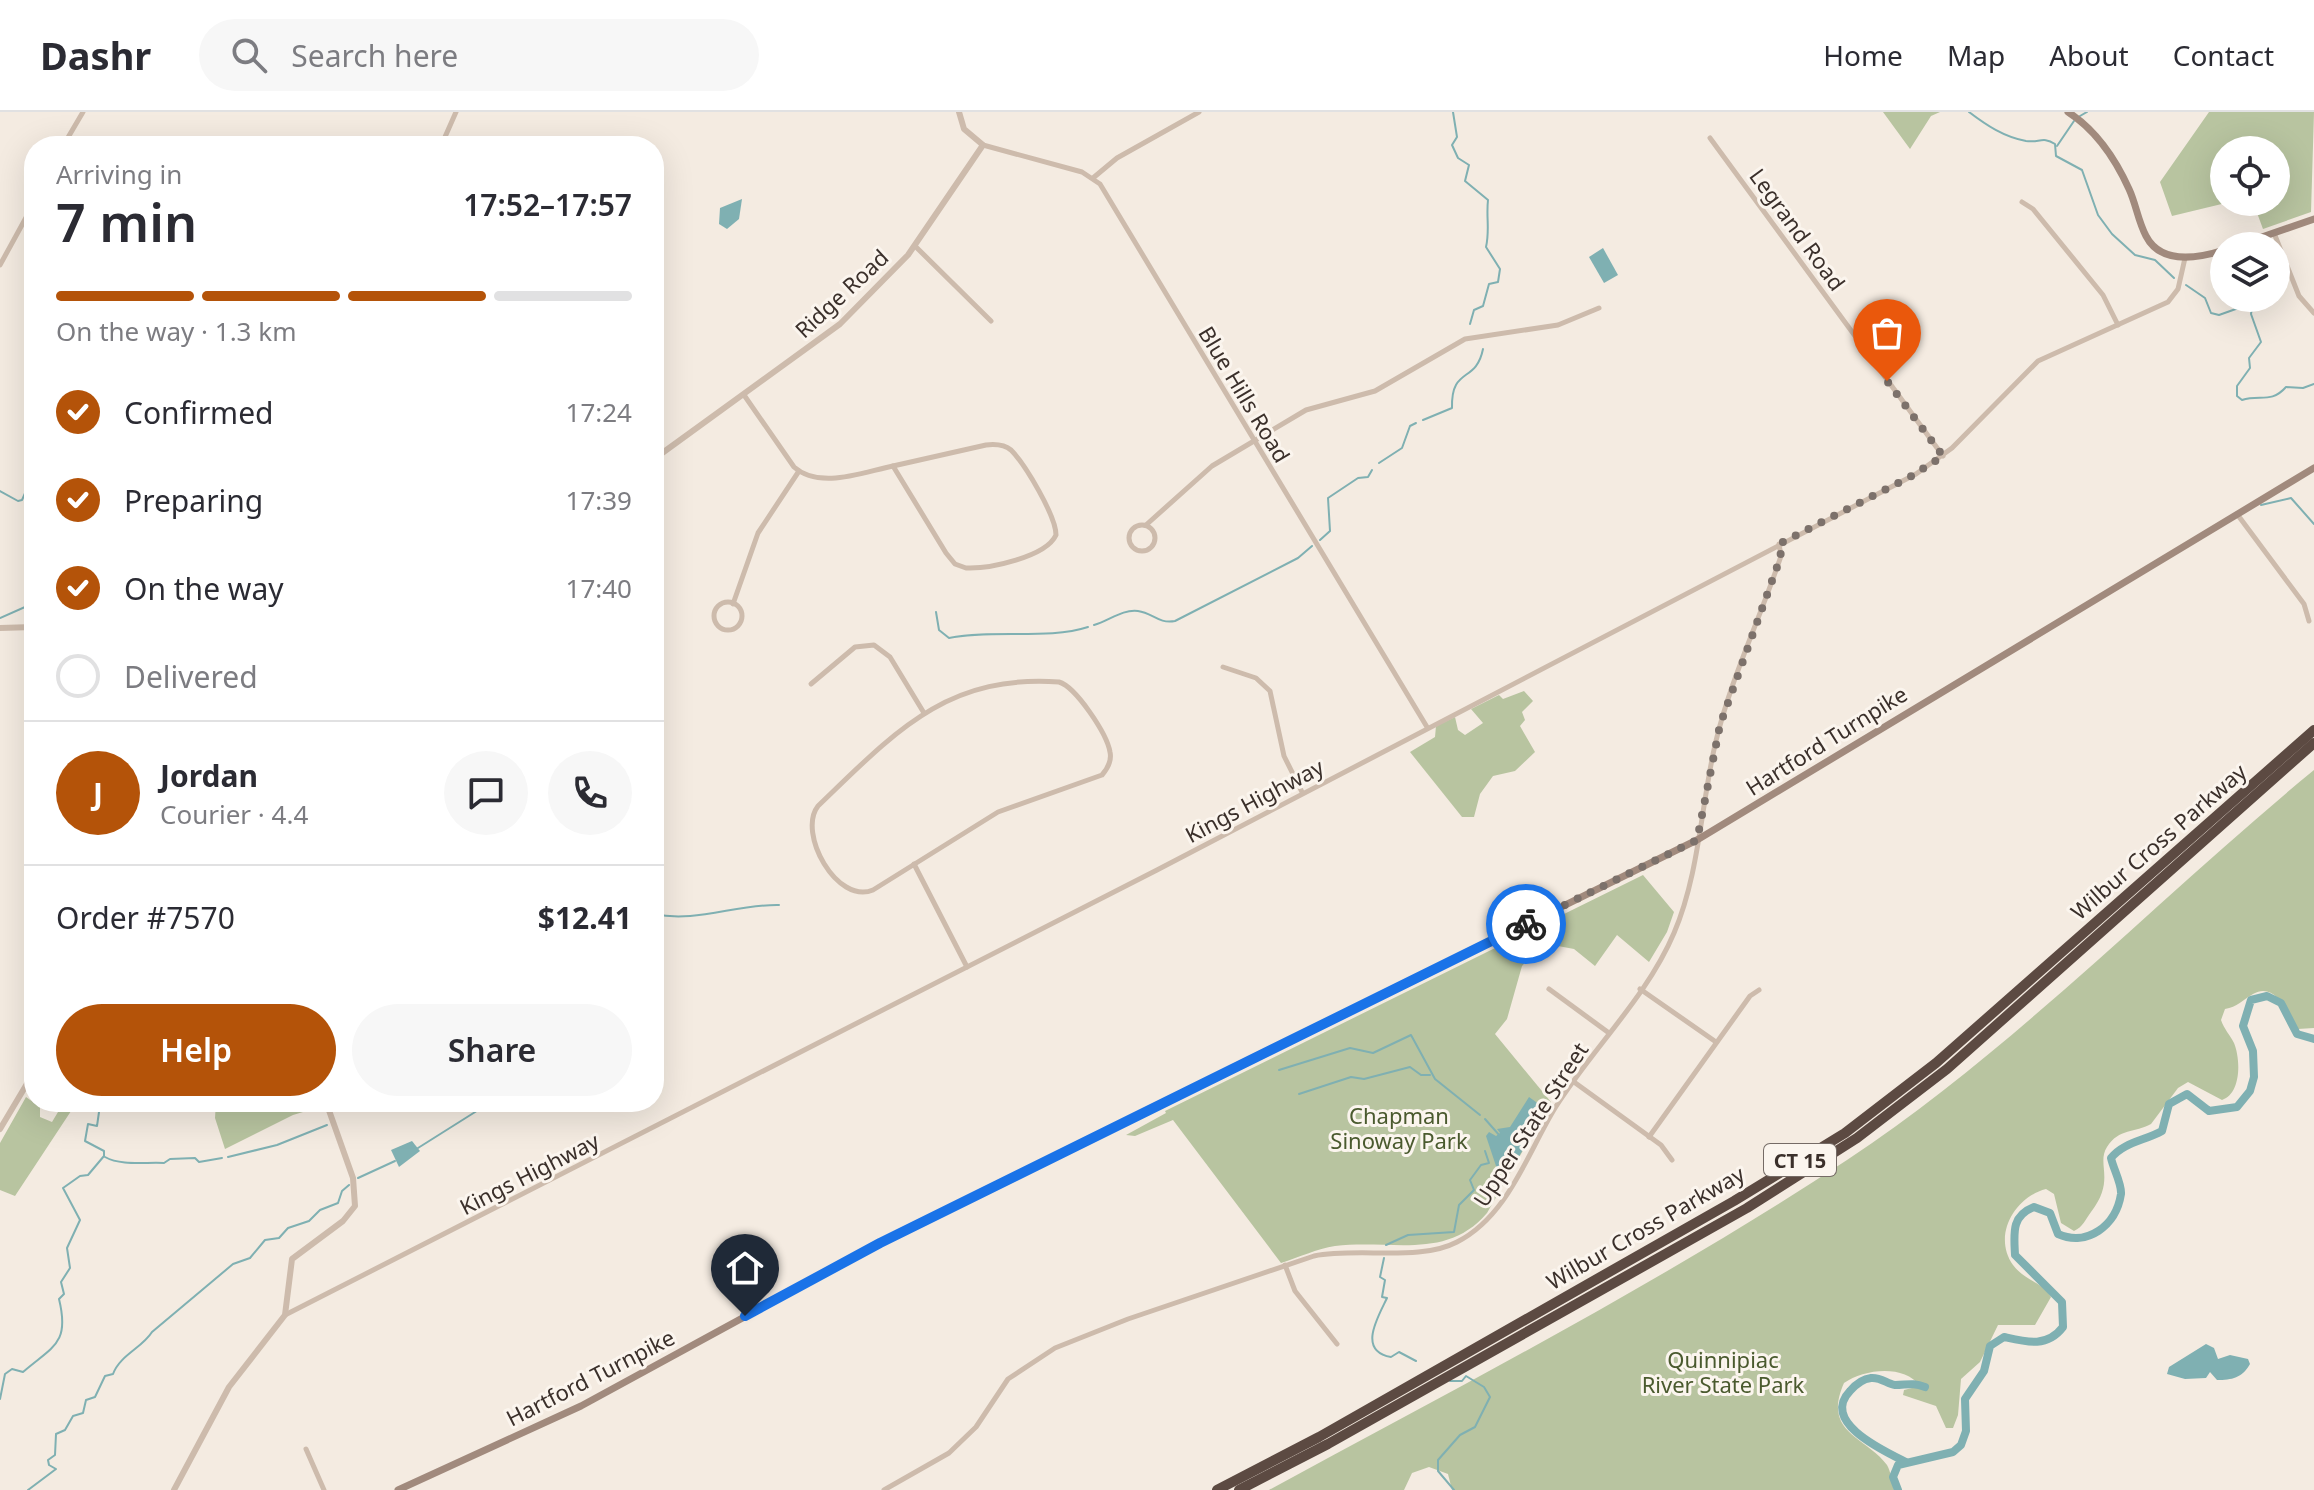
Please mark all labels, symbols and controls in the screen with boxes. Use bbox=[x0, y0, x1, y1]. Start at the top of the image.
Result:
search box bbox=[199, 19, 759, 91]
text: Dashr bbox=[40, 29, 151, 81]
icon: search bbox=[227, 33, 271, 77]
text: Search here bbox=[291, 35, 458, 76]
text: Home bbox=[1823, 36, 1903, 74]
text: Map bbox=[1947, 36, 2005, 74]
text: About bbox=[2049, 36, 2129, 74]
text: Contact bbox=[2173, 36, 2274, 74]
map controls bbox=[2210, 136, 2290, 312]
button: locate bbox=[2210, 136, 2290, 216]
text: Arriving in bbox=[56, 156, 182, 192]
street label: Legrand Road bbox=[1743, 162, 1853, 296]
text: 17:52–17:57 bbox=[463, 184, 632, 225]
text: 7 min bbox=[56, 186, 197, 257]
button: layers bbox=[2210, 232, 2290, 312]
street label: Ridge Road bbox=[788, 242, 894, 344]
pin bbox=[1853, 299, 1921, 381]
icon: bag bbox=[1865, 311, 1909, 355]
text: On the way · 1.3 km bbox=[56, 313, 296, 349]
street label: Blue Hills Road bbox=[1192, 320, 1298, 468]
icon: check bbox=[56, 390, 100, 434]
text: Confirmed bbox=[124, 392, 274, 433]
text: 17:24 bbox=[566, 394, 632, 430]
icon: check bbox=[56, 478, 100, 522]
text: Preparing bbox=[124, 480, 263, 521]
text: 17:39 bbox=[566, 482, 632, 518]
icon: check bbox=[56, 566, 100, 610]
text: On the way bbox=[124, 568, 284, 609]
text: 17:40 bbox=[566, 570, 632, 606]
text: Delivered bbox=[124, 656, 258, 697]
street label: Hartford Turnpike bbox=[1740, 678, 1912, 802]
button: chat bbox=[444, 751, 528, 835]
button: phone bbox=[548, 751, 632, 835]
street label: Kings Highway bbox=[1180, 751, 1329, 849]
text: Jordan bbox=[160, 755, 258, 796]
street label: Wilbur Cross Parkway bbox=[2064, 756, 2253, 926]
text: J bbox=[93, 773, 103, 814]
text: Courier · 4.4 bbox=[160, 796, 308, 832]
courier bbox=[1486, 884, 1566, 964]
text: Order #7570 bbox=[56, 897, 235, 938]
text: $12.41 bbox=[538, 897, 632, 938]
icon: bike bbox=[1504, 902, 1548, 946]
button: Help bbox=[56, 1004, 336, 1096]
button: Share bbox=[352, 1004, 632, 1096]
street label: Upper State Street bbox=[1466, 1036, 1594, 1212]
park label: Chapman Sinoway Park bbox=[1330, 1100, 1468, 1155]
street label: Kings Highway bbox=[454, 1125, 605, 1221]
road number: CT 15 bbox=[1764, 1144, 1836, 1176]
street label: Wilbur Cross Parkway bbox=[1541, 1158, 1750, 1296]
pin bbox=[711, 1234, 779, 1316]
icon: home bbox=[723, 1246, 767, 1290]
street label: Hartford Turnpike bbox=[501, 1322, 679, 1432]
park label: Quinnipiac River State Park bbox=[1642, 1344, 1805, 1399]

